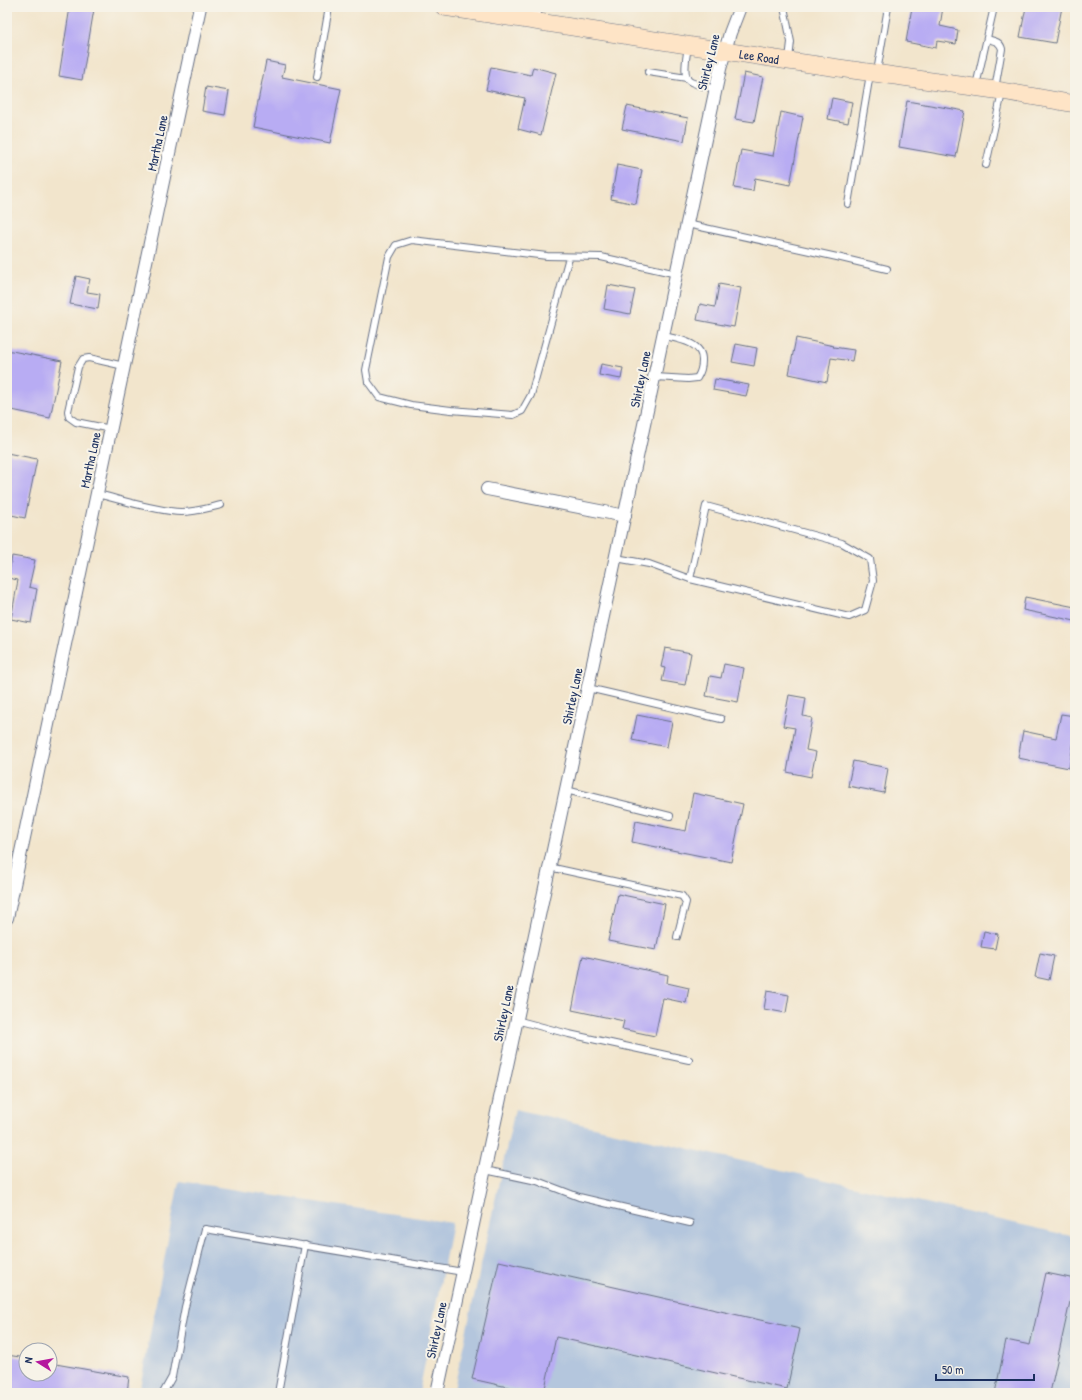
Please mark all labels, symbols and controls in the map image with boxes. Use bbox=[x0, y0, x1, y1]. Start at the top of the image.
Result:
street label: Shirley Lane bbox=[692, 32, 724, 92]
street label: Lee Road bbox=[738, 44, 780, 68]
street label: Martha Lane bbox=[142, 113, 172, 173]
street label: Shirley Lane bbox=[625, 349, 655, 409]
street label: Martha Lane bbox=[75, 430, 105, 490]
street label: Shirley Lane bbox=[557, 666, 587, 726]
street label: Shirley Lane bbox=[488, 983, 518, 1043]
street label: Shirley Lane bbox=[421, 1300, 451, 1360]
north arrow bbox=[18, 1342, 58, 1382]
text: N bbox=[21, 1356, 36, 1364]
scale bar bbox=[936, 1356, 1034, 1382]
text: 50 m bbox=[942, 1361, 963, 1378]

